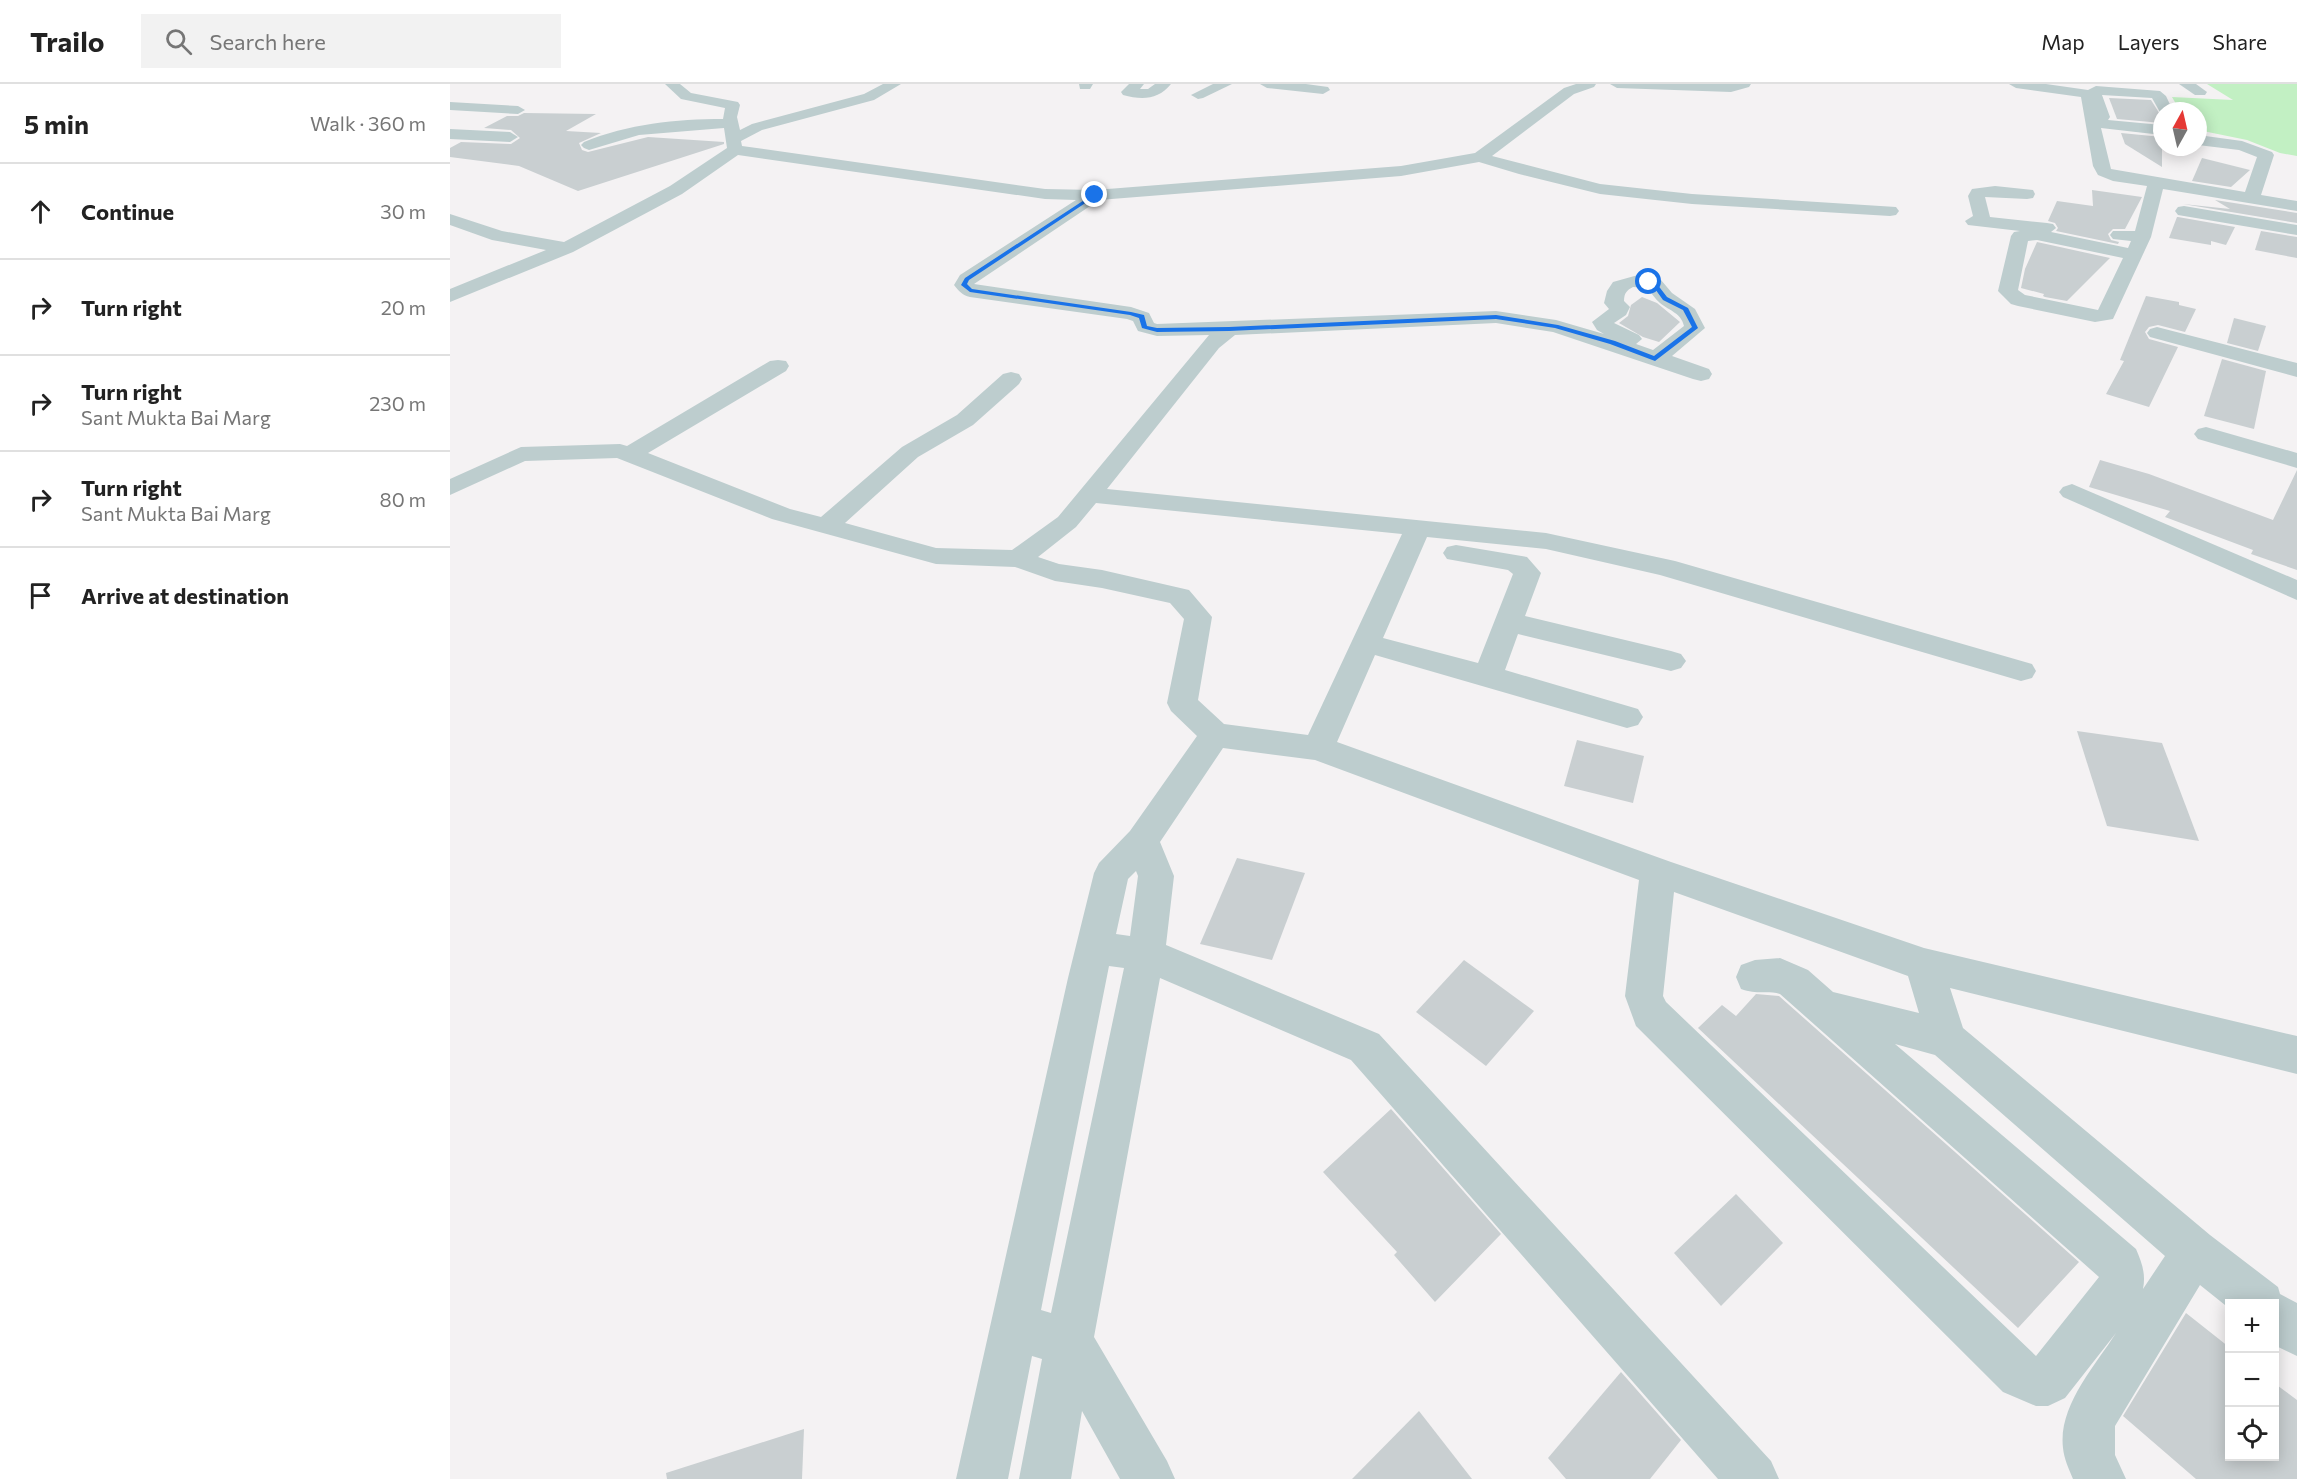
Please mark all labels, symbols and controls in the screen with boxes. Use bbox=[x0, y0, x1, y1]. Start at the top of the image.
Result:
search box bbox=[141, 14, 561, 68]
text: Trailo bbox=[30, 24, 105, 58]
icon: search bbox=[162, 25, 195, 58]
text: Search here bbox=[210, 28, 326, 55]
text: Map bbox=[2041, 29, 2085, 54]
text: Layers bbox=[2118, 29, 2180, 54]
text: Share bbox=[2213, 29, 2267, 54]
north arrow bbox=[2153, 102, 2207, 156]
text: 5 min bbox=[24, 108, 89, 139]
text: Walk · 360 m bbox=[310, 111, 426, 135]
route end bbox=[1081, 181, 1107, 207]
icon: ahead bbox=[24, 195, 57, 228]
text: Continue bbox=[81, 198, 174, 225]
text: 30 m bbox=[380, 199, 426, 223]
route start bbox=[1635, 268, 1661, 294]
icon: right bbox=[24, 291, 57, 324]
text: Turn right bbox=[81, 294, 182, 321]
text: 20 m bbox=[381, 295, 426, 319]
text: Turn right bbox=[81, 378, 182, 405]
icon: right bbox=[24, 387, 57, 420]
text: 230 m bbox=[369, 391, 426, 415]
text: Sant Mukta Bai Marg bbox=[81, 405, 271, 429]
text: Turn right bbox=[81, 474, 182, 501]
icon: right bbox=[24, 483, 57, 516]
text: 80 m bbox=[380, 487, 426, 511]
text: Sant Mukta Bai Marg bbox=[81, 501, 271, 525]
icon: arrive bbox=[24, 579, 57, 612]
text: Arrive at destination bbox=[81, 582, 289, 609]
map controls bbox=[2225, 1299, 2279, 1461]
button: + bbox=[2225, 1299, 2279, 1353]
button: − bbox=[2225, 1353, 2279, 1407]
button: locate bbox=[2225, 1407, 2279, 1461]

